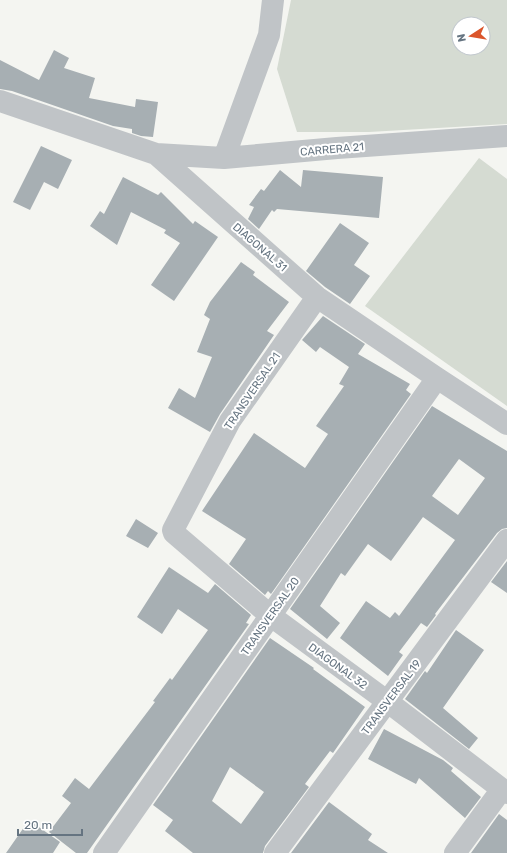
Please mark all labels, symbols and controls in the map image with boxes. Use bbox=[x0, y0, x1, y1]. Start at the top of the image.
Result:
north arrow bbox=[451, 16, 491, 56]
text: N bbox=[455, 33, 469, 43]
street label: CARRERA 21 bbox=[300, 140, 364, 159]
street label: DIAGONAL 31 bbox=[230, 220, 289, 274]
street label: TRANSVERSAL 21 bbox=[222, 350, 283, 432]
street label: TRANSVERSAL 20 bbox=[239, 575, 302, 658]
street label: DIAGONAL 32 bbox=[306, 641, 370, 692]
street label: TRANSVERSAL 19 bbox=[359, 657, 424, 737]
scale bar bbox=[18, 811, 82, 837]
text: 20 m bbox=[24, 818, 52, 832]

